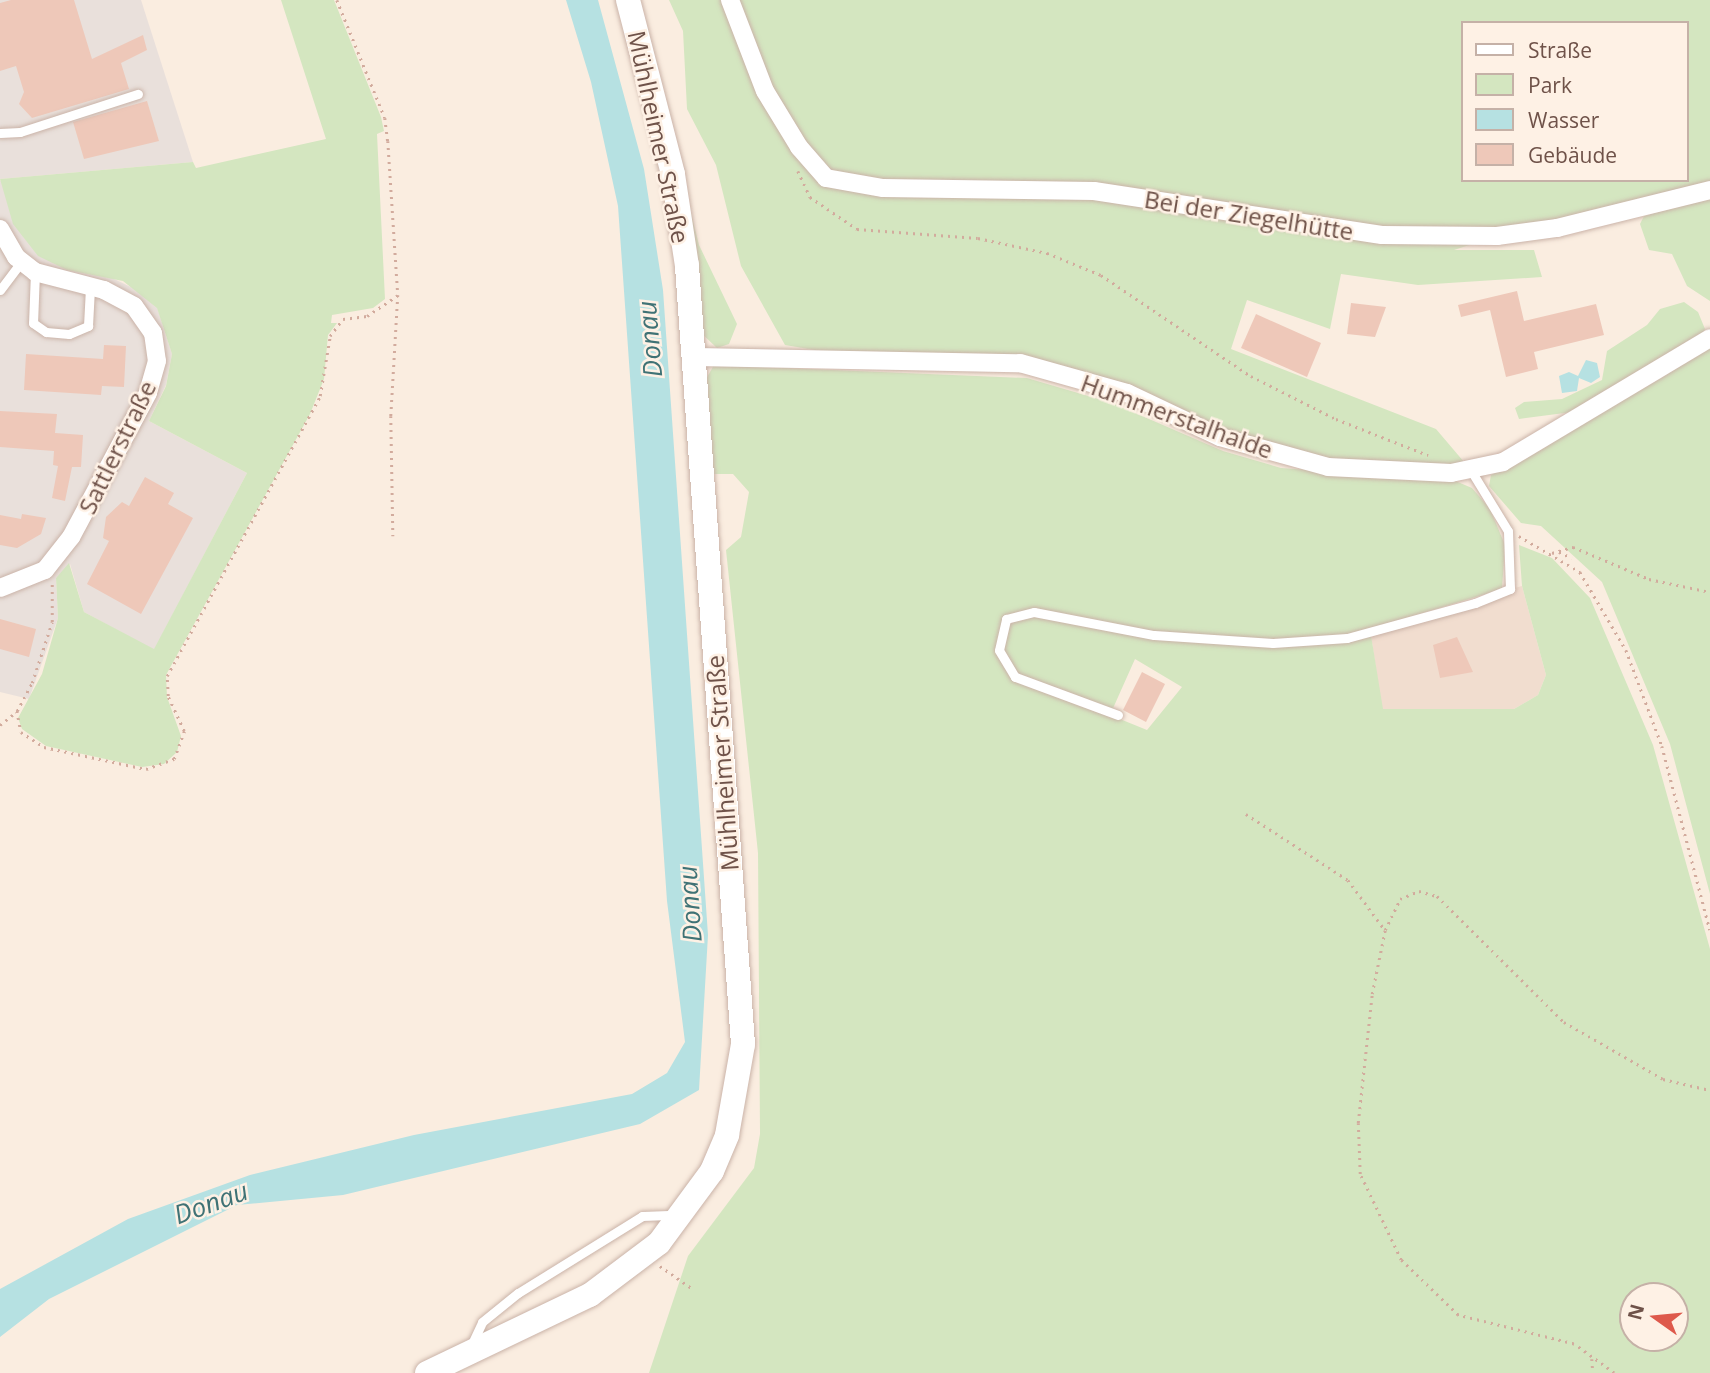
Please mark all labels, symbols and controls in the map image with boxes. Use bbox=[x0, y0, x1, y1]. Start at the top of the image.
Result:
legend bbox=[1462, 21, 1689, 182]
street label: Mühlheimer Straße bbox=[622, 28, 696, 246]
text: Straße bbox=[1528, 36, 1592, 64]
text: Park bbox=[1528, 71, 1572, 99]
text: Wasser bbox=[1528, 106, 1599, 134]
text: Gebäude bbox=[1528, 141, 1617, 169]
street label: Bei der Ziegelhütte bbox=[1142, 184, 1356, 246]
water label: Donau bbox=[631, 299, 669, 379]
street label: Hummerstalhalde bbox=[1077, 368, 1277, 464]
street label: Sattlerstraße bbox=[72, 376, 162, 518]
street label: Mühlheimer Straße bbox=[700, 654, 744, 872]
water label: Donau bbox=[672, 865, 708, 943]
water label: Donau bbox=[170, 1175, 252, 1231]
north arrow bbox=[1619, 1282, 1689, 1352]
text: N bbox=[1621, 1301, 1650, 1323]

